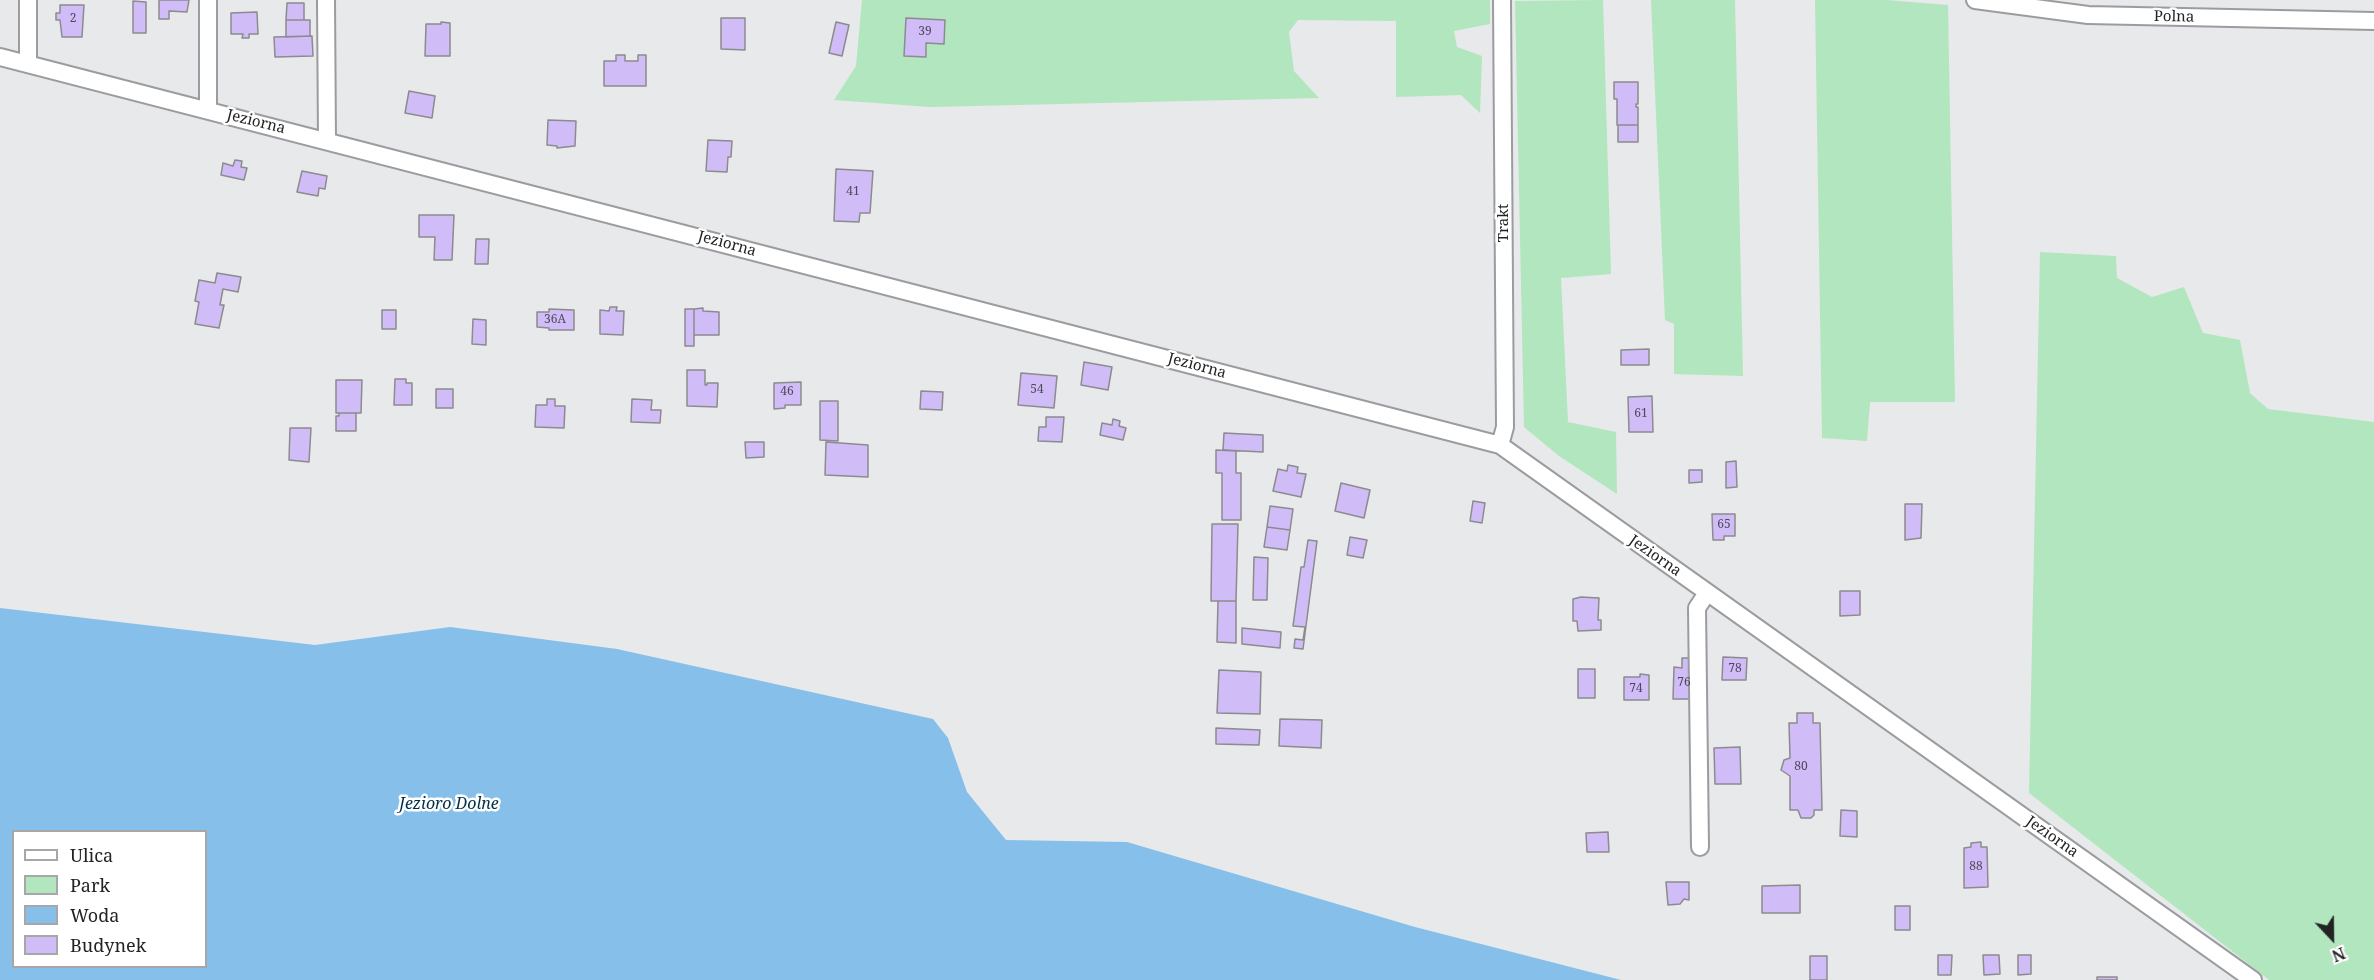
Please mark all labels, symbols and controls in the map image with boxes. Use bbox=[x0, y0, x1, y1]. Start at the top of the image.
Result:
street label: Polna bbox=[2154, 8, 2194, 26]
house number: 2 bbox=[70, 12, 76, 26]
house number: 39 bbox=[918, 25, 932, 39]
street label: Jeziorna bbox=[225, 106, 287, 138]
house number: 41 bbox=[846, 185, 860, 199]
street label: Trakt bbox=[1495, 204, 1513, 242]
street label: Jeziorna bbox=[696, 228, 758, 260]
house number: 36A bbox=[544, 313, 566, 327]
street label: Jeziorna bbox=[1166, 350, 1228, 382]
house number: 54 bbox=[1030, 383, 1044, 397]
house number: 46 bbox=[780, 385, 794, 399]
house number: 61 bbox=[1634, 407, 1648, 421]
house number: 65 bbox=[1717, 518, 1731, 532]
street label: Jeziorna bbox=[1625, 532, 1685, 580]
house number: 78 bbox=[1728, 662, 1742, 676]
house number: 76 bbox=[1677, 676, 1691, 690]
house number: 74 bbox=[1629, 682, 1643, 696]
house number: 80 bbox=[1794, 760, 1808, 774]
water label: Jezioro Dolne bbox=[399, 794, 499, 814]
street label: Jeziorna bbox=[2022, 813, 2082, 861]
legend bbox=[12, 830, 207, 968]
text: Ulica bbox=[70, 843, 113, 867]
house number: 88 bbox=[1969, 860, 1983, 874]
text: Park bbox=[70, 873, 110, 897]
text: Woda bbox=[70, 903, 119, 927]
north arrow bbox=[2302, 908, 2362, 968]
text: Budynek bbox=[70, 933, 146, 957]
text: N bbox=[2329, 942, 2349, 967]

